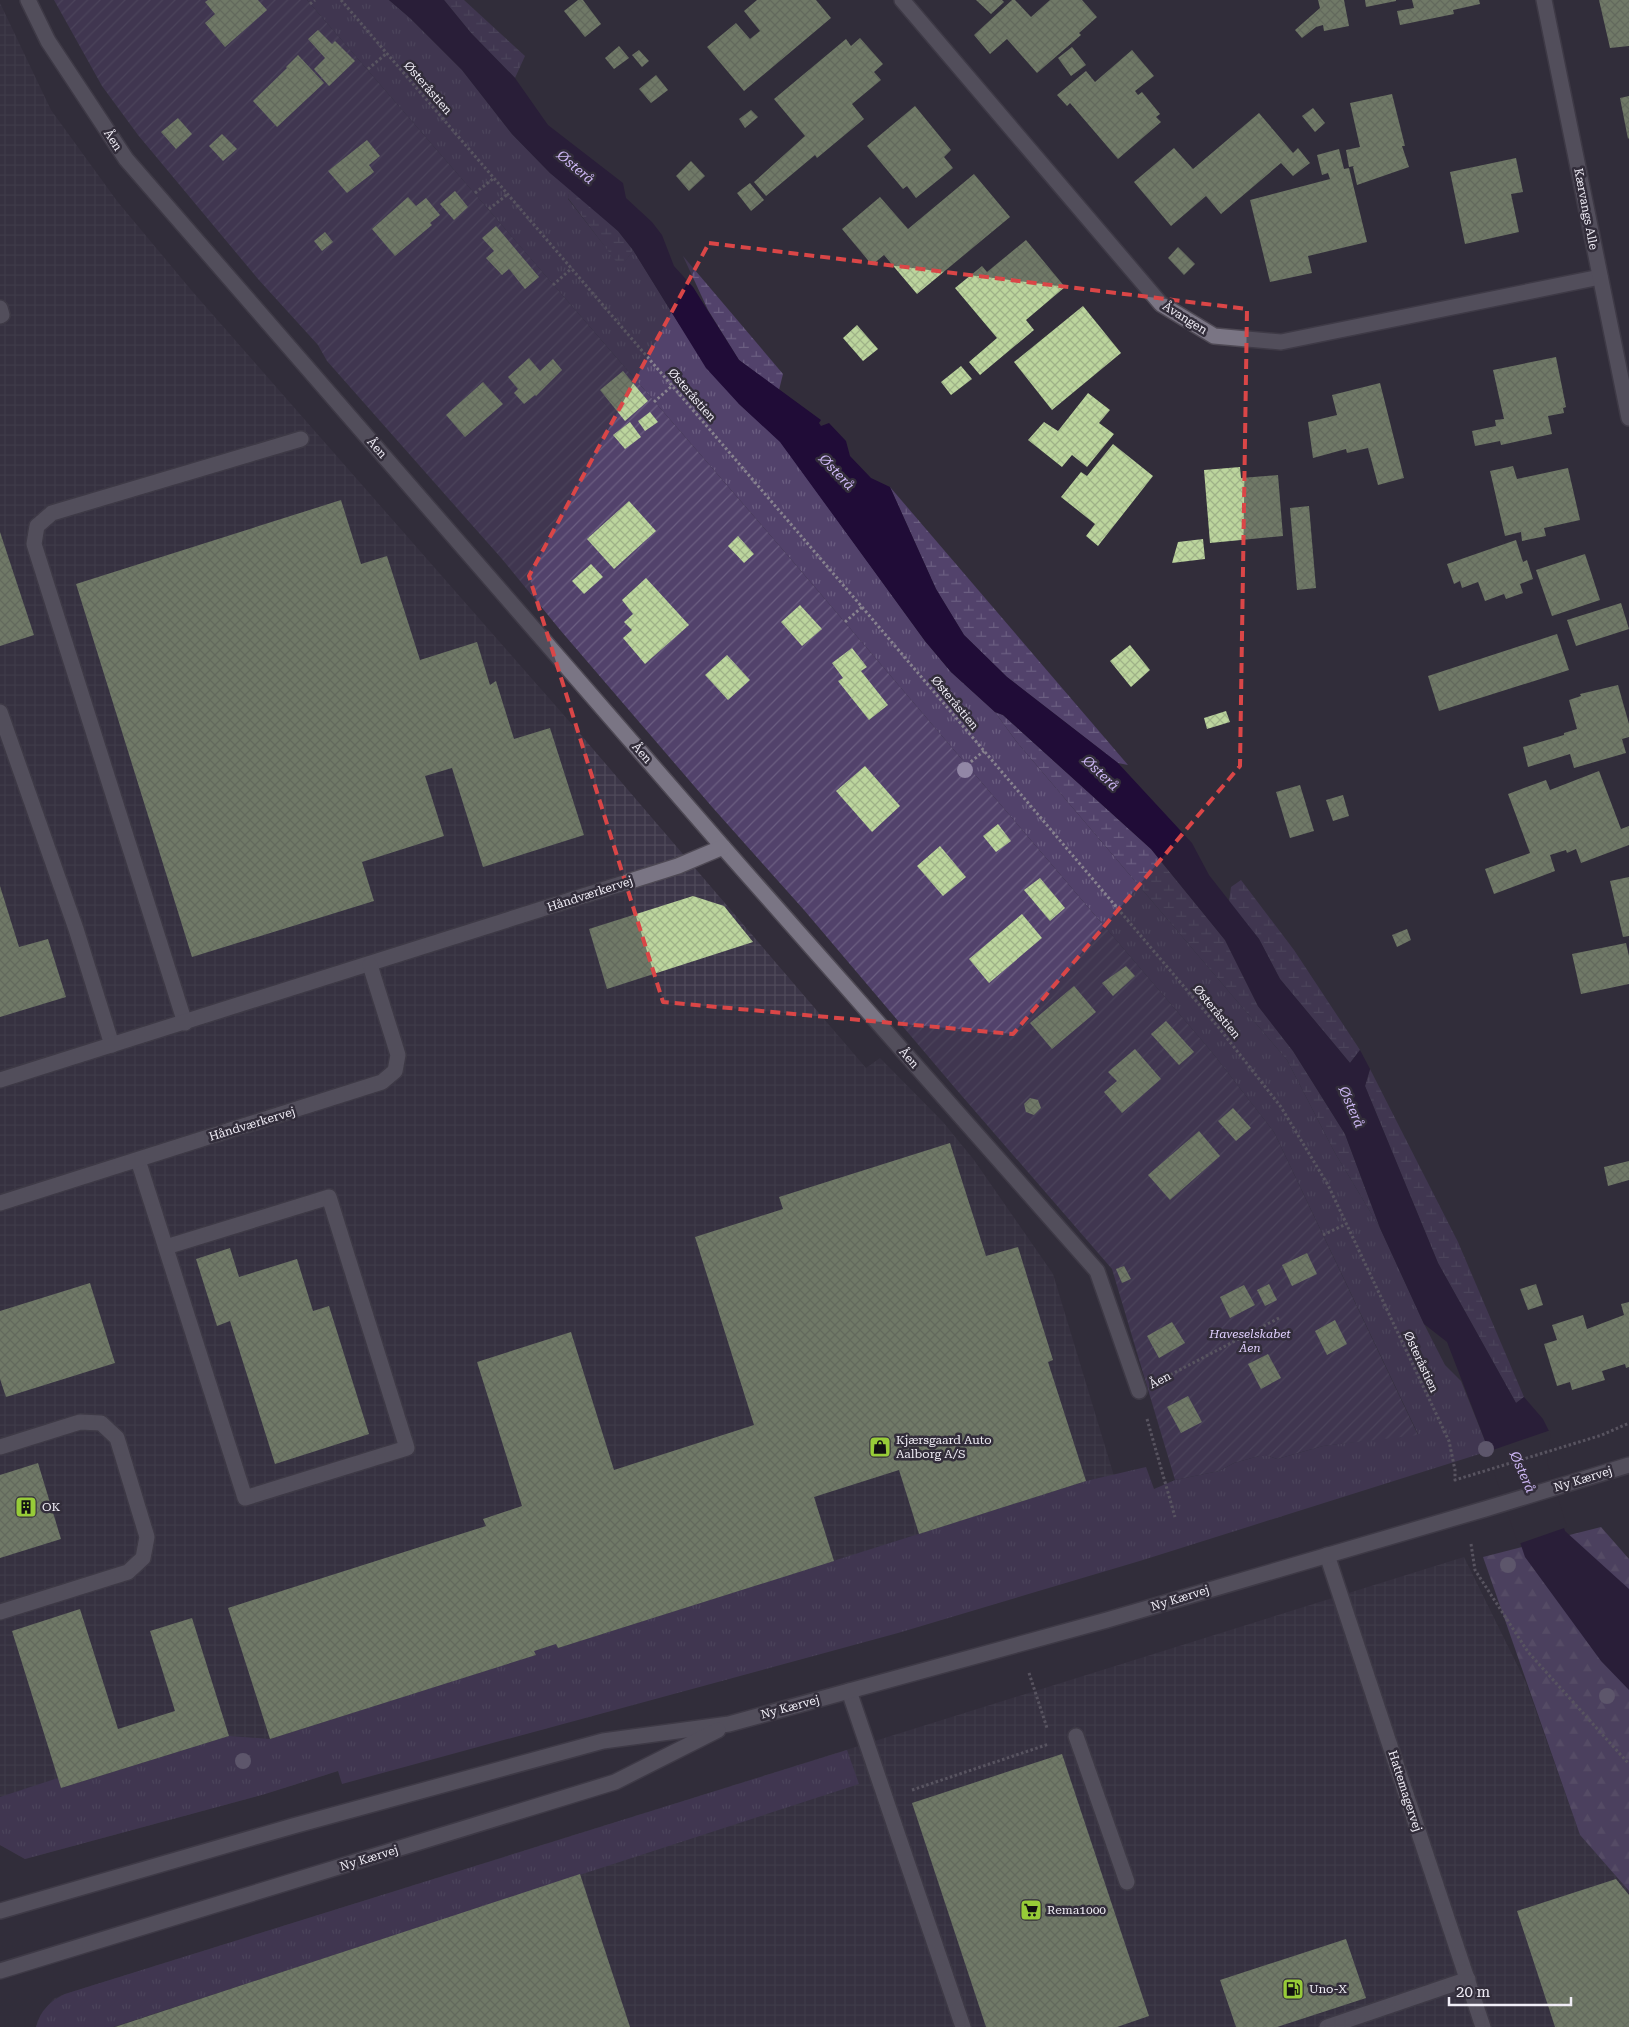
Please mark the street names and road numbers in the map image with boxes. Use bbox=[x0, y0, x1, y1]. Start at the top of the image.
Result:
street label: Østeråstien bbox=[401, 59, 455, 118]
street label: Åen bbox=[101, 127, 125, 154]
street label: Kærvangs Alle bbox=[1571, 167, 1601, 251]
street label: Åvangen bbox=[1160, 299, 1210, 337]
street label: Østeråstien bbox=[665, 366, 719, 425]
street label: Åen bbox=[364, 435, 390, 461]
street label: Østeråstien bbox=[928, 673, 982, 733]
street label: Åen bbox=[629, 740, 655, 766]
street label: Håndværkervej bbox=[545, 874, 635, 914]
street label: Østeråstien bbox=[1190, 982, 1244, 1042]
street label: Åen bbox=[896, 1045, 922, 1071]
street label: Håndværkervej bbox=[207, 1104, 297, 1144]
street label: Østeråstien bbox=[1401, 1329, 1441, 1395]
street label: Åen bbox=[1147, 1368, 1174, 1391]
street label: Ny Kærvej bbox=[1552, 1463, 1614, 1495]
street label: Ny Kærvej bbox=[1149, 1582, 1211, 1614]
street label: Ny Kærvej bbox=[759, 1692, 821, 1722]
street label: Hattemagervej bbox=[1385, 1749, 1425, 1833]
street label: Ny Kærvej bbox=[338, 1842, 400, 1874]

